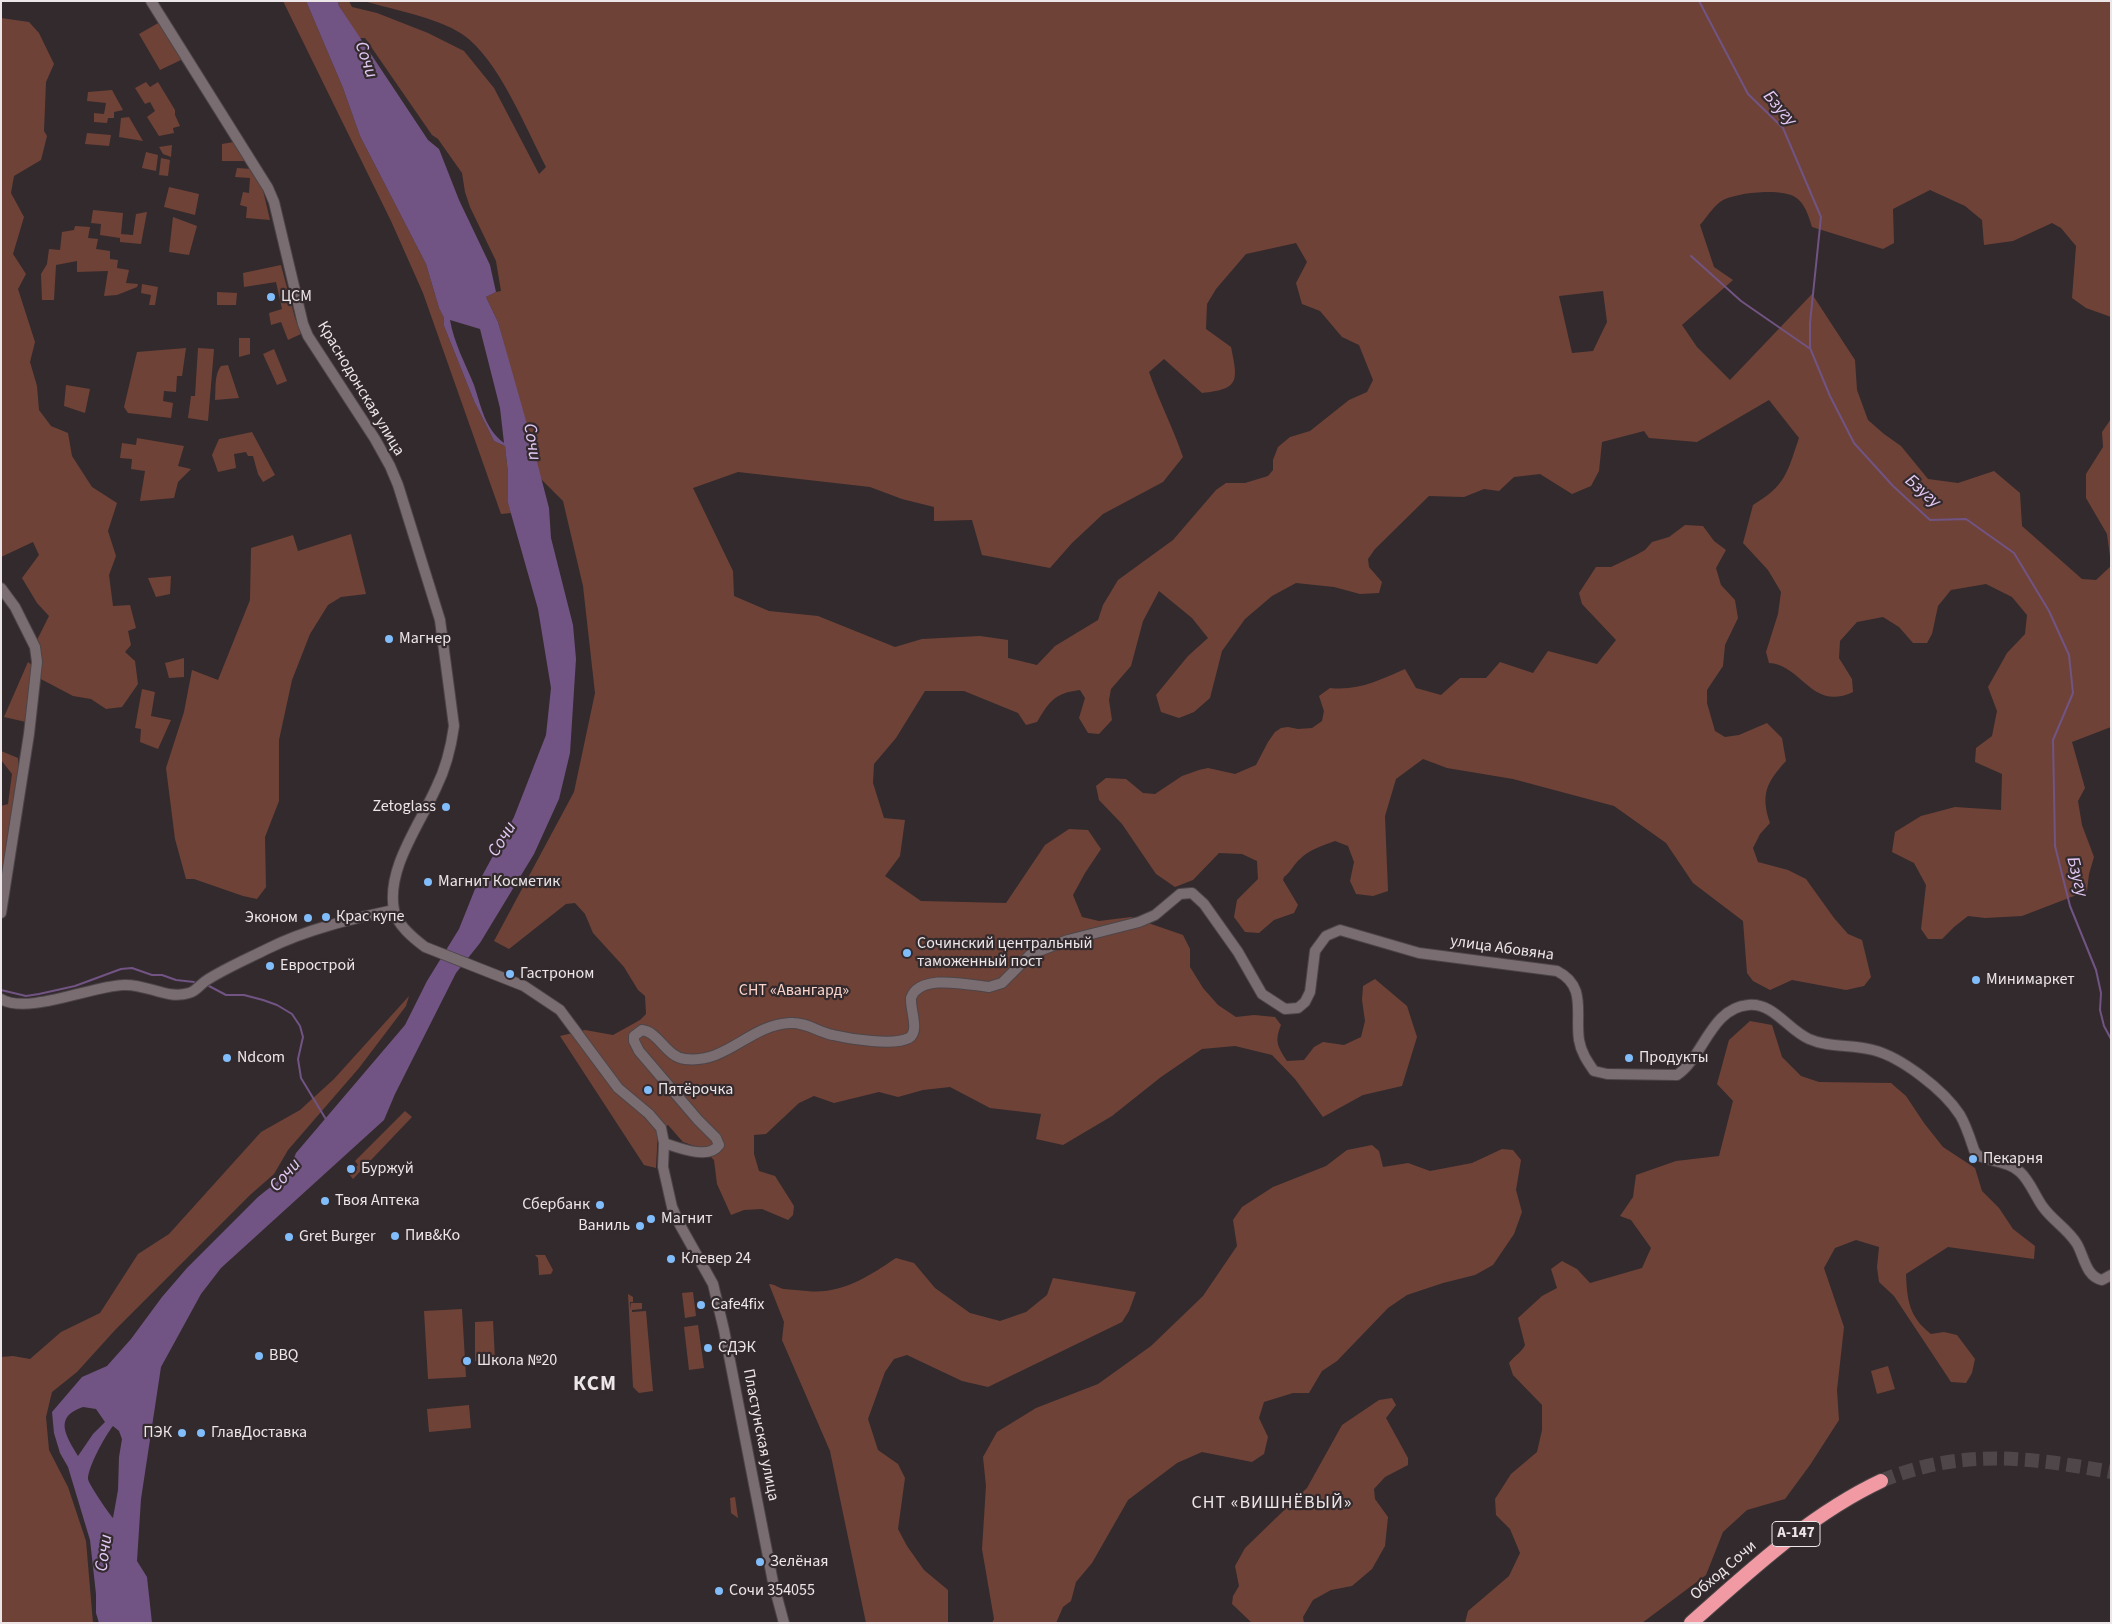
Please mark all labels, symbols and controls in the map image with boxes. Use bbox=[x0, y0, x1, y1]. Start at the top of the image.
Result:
water label: Сочи bbox=[349, 39, 381, 81]
water label: Бзугу bbox=[1758, 87, 1800, 131]
place label: ЦСМ bbox=[281, 287, 312, 307]
marker: ЦСМ bbox=[265, 291, 277, 303]
street label: Краснодонская улица bbox=[312, 318, 408, 460]
water label: Сочи bbox=[517, 422, 545, 462]
water label: Бзугу bbox=[1900, 471, 1944, 513]
place label: Магнер bbox=[399, 629, 451, 649]
marker: Магнер bbox=[383, 633, 395, 645]
place label: Zetoglass bbox=[372, 797, 436, 817]
marker: Zetoglass bbox=[440, 801, 452, 813]
water label: Сочи bbox=[484, 819, 522, 861]
water label: Бзугу bbox=[2061, 855, 2091, 899]
place label: Магнит Косметик bbox=[438, 872, 560, 892]
marker: Магнит Косметик bbox=[422, 876, 434, 888]
place label: Крас купе bbox=[336, 907, 404, 927]
place label: Эконом bbox=[245, 908, 298, 928]
marker: Крас купе bbox=[320, 911, 332, 923]
marker: Эконом bbox=[302, 912, 314, 924]
street label: улица Абовяна bbox=[1449, 932, 1555, 966]
place label: Сочинский центральный таможенный пост bbox=[917, 934, 1093, 972]
marker: Сочинский центральный таможенный пост bbox=[901, 947, 913, 959]
place label: Еврострой bbox=[280, 956, 355, 976]
marker: Еврострой bbox=[264, 960, 276, 972]
place label: Гастроном bbox=[520, 964, 594, 984]
marker: Гастроном bbox=[504, 968, 516, 980]
place label: Минимаркет bbox=[1986, 970, 2075, 990]
marker: Минимаркет bbox=[1970, 974, 1982, 986]
park label: СНТ «Авангард» bbox=[739, 981, 849, 1001]
place label: Ndcom bbox=[237, 1048, 285, 1068]
place label: Продукты bbox=[1639, 1048, 1709, 1068]
marker: Ndcom bbox=[221, 1052, 233, 1064]
marker: Продукты bbox=[1623, 1052, 1635, 1064]
place label: Пятёрочка bbox=[658, 1080, 733, 1100]
marker: Пятёрочка bbox=[642, 1084, 654, 1096]
place label: Пекарня bbox=[1983, 1149, 2043, 1169]
marker: Пекарня bbox=[1967, 1153, 1979, 1165]
water label: Сочи bbox=[266, 1155, 306, 1197]
place label: Буржуй bbox=[361, 1159, 414, 1179]
marker: Буржуй bbox=[345, 1163, 357, 1175]
place label: Твоя Аптека bbox=[335, 1191, 419, 1211]
marker: Твоя Аптека bbox=[319, 1195, 331, 1207]
place label: Сбербанк bbox=[522, 1195, 590, 1215]
marker: Сбербанк bbox=[594, 1199, 606, 1211]
place label: Магнит bbox=[661, 1209, 713, 1229]
marker: Магнит bbox=[645, 1213, 657, 1225]
place label: Ваниль bbox=[578, 1216, 630, 1236]
marker: Ваниль bbox=[634, 1220, 646, 1232]
place label: Пив&Ко bbox=[405, 1226, 460, 1246]
place label: Gret Burger bbox=[299, 1227, 375, 1247]
marker: Пив&Ко bbox=[389, 1230, 401, 1242]
marker: Gret Burger bbox=[283, 1231, 295, 1243]
place label: Клевер 24 bbox=[681, 1249, 751, 1269]
marker: Клевер 24 bbox=[665, 1253, 677, 1265]
place label: Cafe4fix bbox=[711, 1295, 764, 1315]
marker: Cafe4fix bbox=[695, 1299, 707, 1311]
place label: СДЭК bbox=[718, 1338, 756, 1358]
marker: СДЭК bbox=[702, 1342, 714, 1354]
place label: BBQ bbox=[269, 1346, 298, 1366]
marker: BBQ bbox=[253, 1350, 265, 1362]
place label: Школа №20 bbox=[477, 1351, 557, 1371]
marker: Школа №20 bbox=[461, 1355, 473, 1367]
street label: Пластунская улица bbox=[738, 1367, 782, 1503]
district label: КСМ bbox=[573, 1372, 617, 1398]
place label: ПЭК bbox=[143, 1423, 172, 1443]
place label: ГлавДоставка bbox=[211, 1423, 307, 1443]
marker: ПЭК bbox=[176, 1427, 188, 1439]
marker: ГлавДоставка bbox=[195, 1427, 207, 1439]
district label: СНТ «ВИШНЁВЫЙ» bbox=[1190, 1493, 1354, 1515]
road number: А-147 bbox=[1772, 1522, 1820, 1546]
water label: Сочи bbox=[92, 1533, 118, 1573]
street label: Обход Сочи bbox=[1687, 1537, 1761, 1605]
place label: Зелёная bbox=[770, 1552, 828, 1572]
marker: Зелёная bbox=[754, 1556, 766, 1568]
place label: Сочи 354055 bbox=[729, 1581, 815, 1601]
marker: Сочи 354055 bbox=[713, 1585, 725, 1597]

